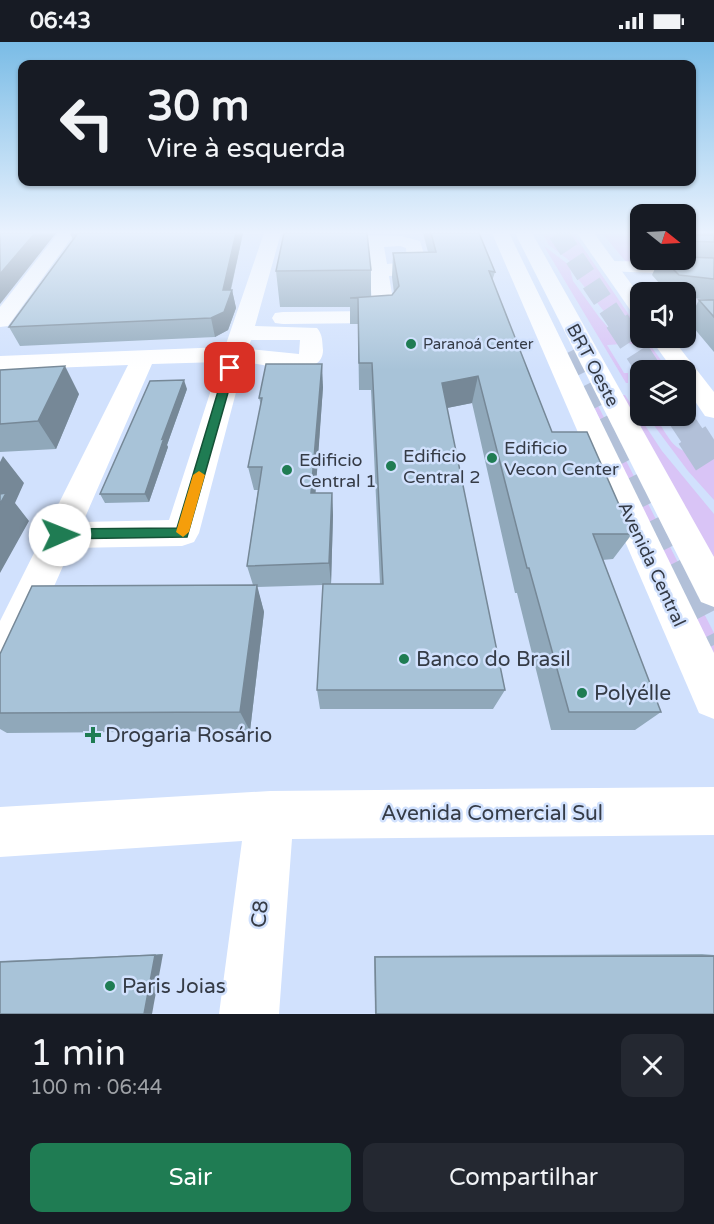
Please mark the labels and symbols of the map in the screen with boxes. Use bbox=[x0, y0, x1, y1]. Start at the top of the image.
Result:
north arrow bbox=[630, 204, 696, 270]
street label: BRT Oeste bbox=[562, 320, 624, 410]
place label: Paranoá Center bbox=[423, 335, 534, 353]
marker: Paranoá Center bbox=[404, 337, 418, 351]
pin bbox=[204, 342, 255, 393]
place label: Edificio Vecon Center bbox=[504, 437, 619, 480]
place label: Edificio Central 2 bbox=[403, 445, 481, 488]
place label: Edificio Central 1 bbox=[299, 449, 377, 492]
marker: Edificio Vecon Center bbox=[485, 451, 499, 465]
marker: Edificio Central 2 bbox=[384, 459, 398, 473]
marker: Edificio Central 1 bbox=[280, 463, 294, 477]
street label: Avenida Central bbox=[613, 498, 691, 630]
position arrow bbox=[28, 503, 92, 567]
place label: Banco do Brasil bbox=[416, 647, 571, 672]
marker: Banco do Brasil bbox=[397, 652, 411, 666]
place label: Polyélle bbox=[594, 681, 671, 706]
marker: Polyélle bbox=[575, 686, 589, 700]
place label: Drogaria Rosário bbox=[105, 723, 272, 748]
marker: Drogaria Rosário bbox=[86, 728, 100, 742]
street label: Avenida Comercial Sul bbox=[381, 801, 603, 826]
street label: C8 bbox=[246, 899, 274, 929]
place label: Paris Joias bbox=[122, 974, 226, 999]
marker: Paris Joias bbox=[103, 979, 117, 993]

